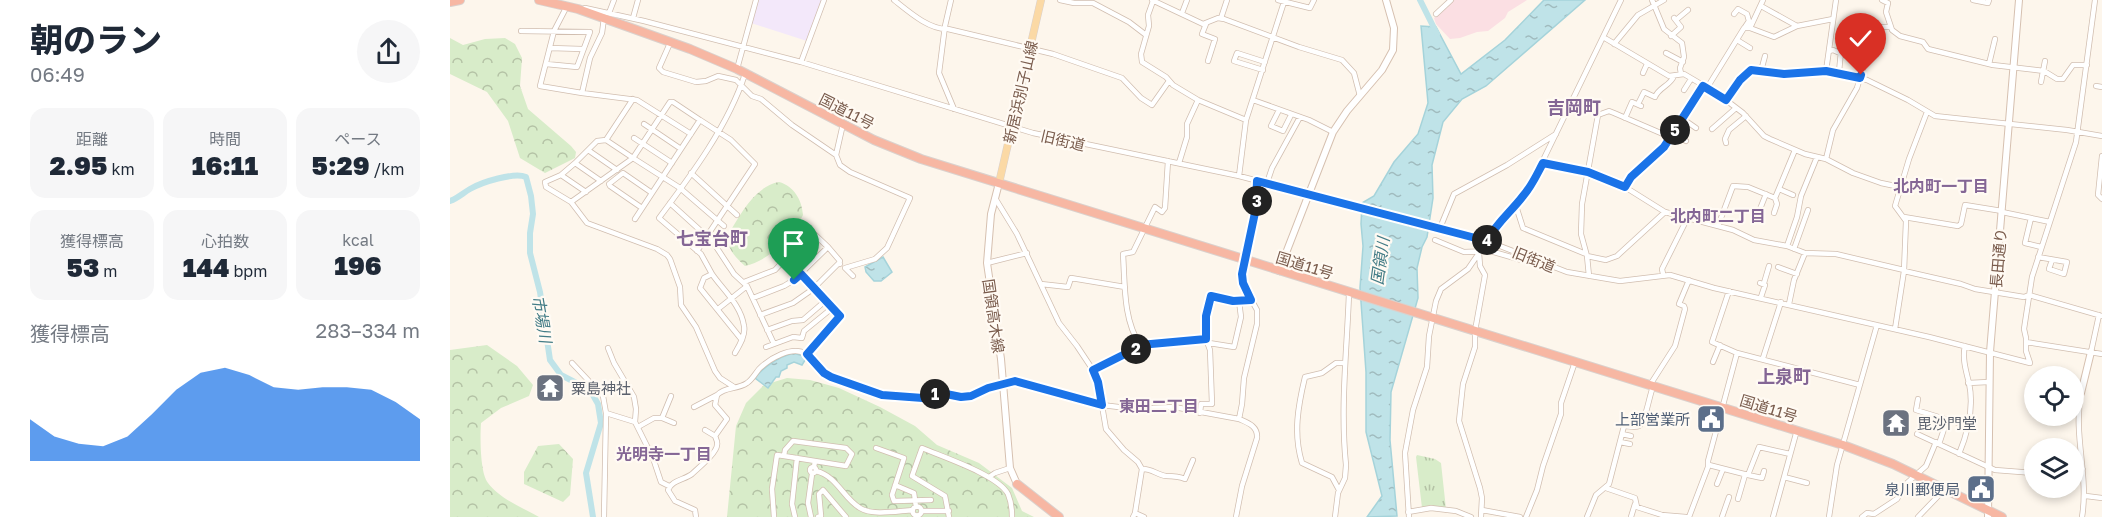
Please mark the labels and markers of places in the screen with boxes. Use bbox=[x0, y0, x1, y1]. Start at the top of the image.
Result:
pin bbox=[1835, 13, 1886, 75]
pin: 5 bbox=[1660, 115, 1690, 145]
pin: 3 bbox=[1242, 186, 1272, 216]
pin bbox=[768, 218, 819, 280]
pin: 4 bbox=[1472, 225, 1502, 255]
pin: 2 bbox=[1121, 334, 1151, 364]
temple icon: 粟島神社 bbox=[534, 372, 566, 404]
place label: 粟島神社 bbox=[571, 379, 631, 397]
pin: 1 bbox=[920, 379, 950, 409]
public building icon: 上部営業所 bbox=[1695, 403, 1727, 435]
temple icon: 毘沙門堂 bbox=[1880, 407, 1912, 439]
place label: 上部営業所 bbox=[1615, 410, 1690, 428]
place label: 毘沙門堂 bbox=[1917, 414, 1977, 432]
public building icon: 泉川郵便局 bbox=[1965, 473, 1997, 505]
place label: 泉川郵便局 bbox=[1885, 480, 1960, 498]

